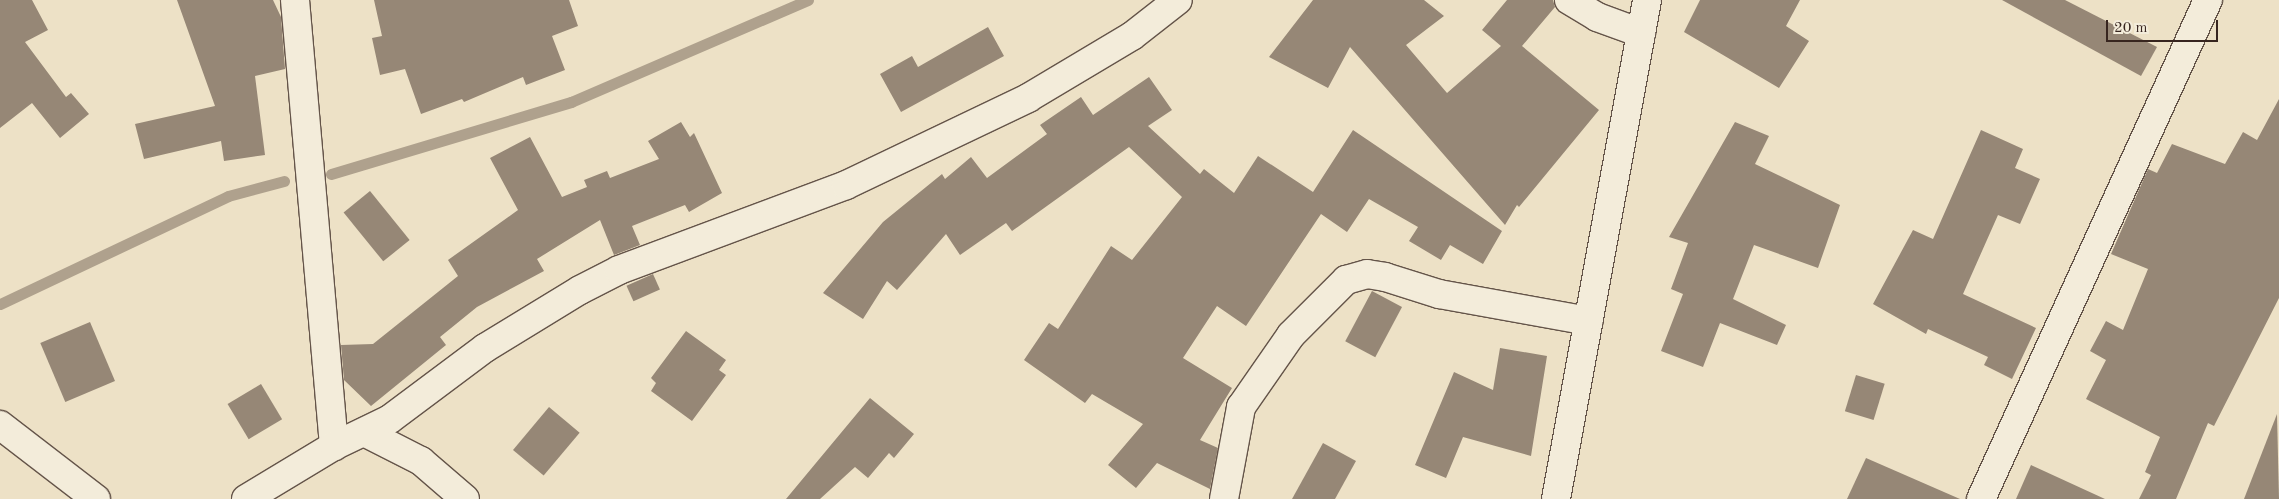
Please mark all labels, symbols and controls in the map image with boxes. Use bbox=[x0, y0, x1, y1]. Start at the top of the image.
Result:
scale bar bbox=[2109, 10, 2222, 42]
text: 20 m bbox=[2114, 21, 2148, 36]

